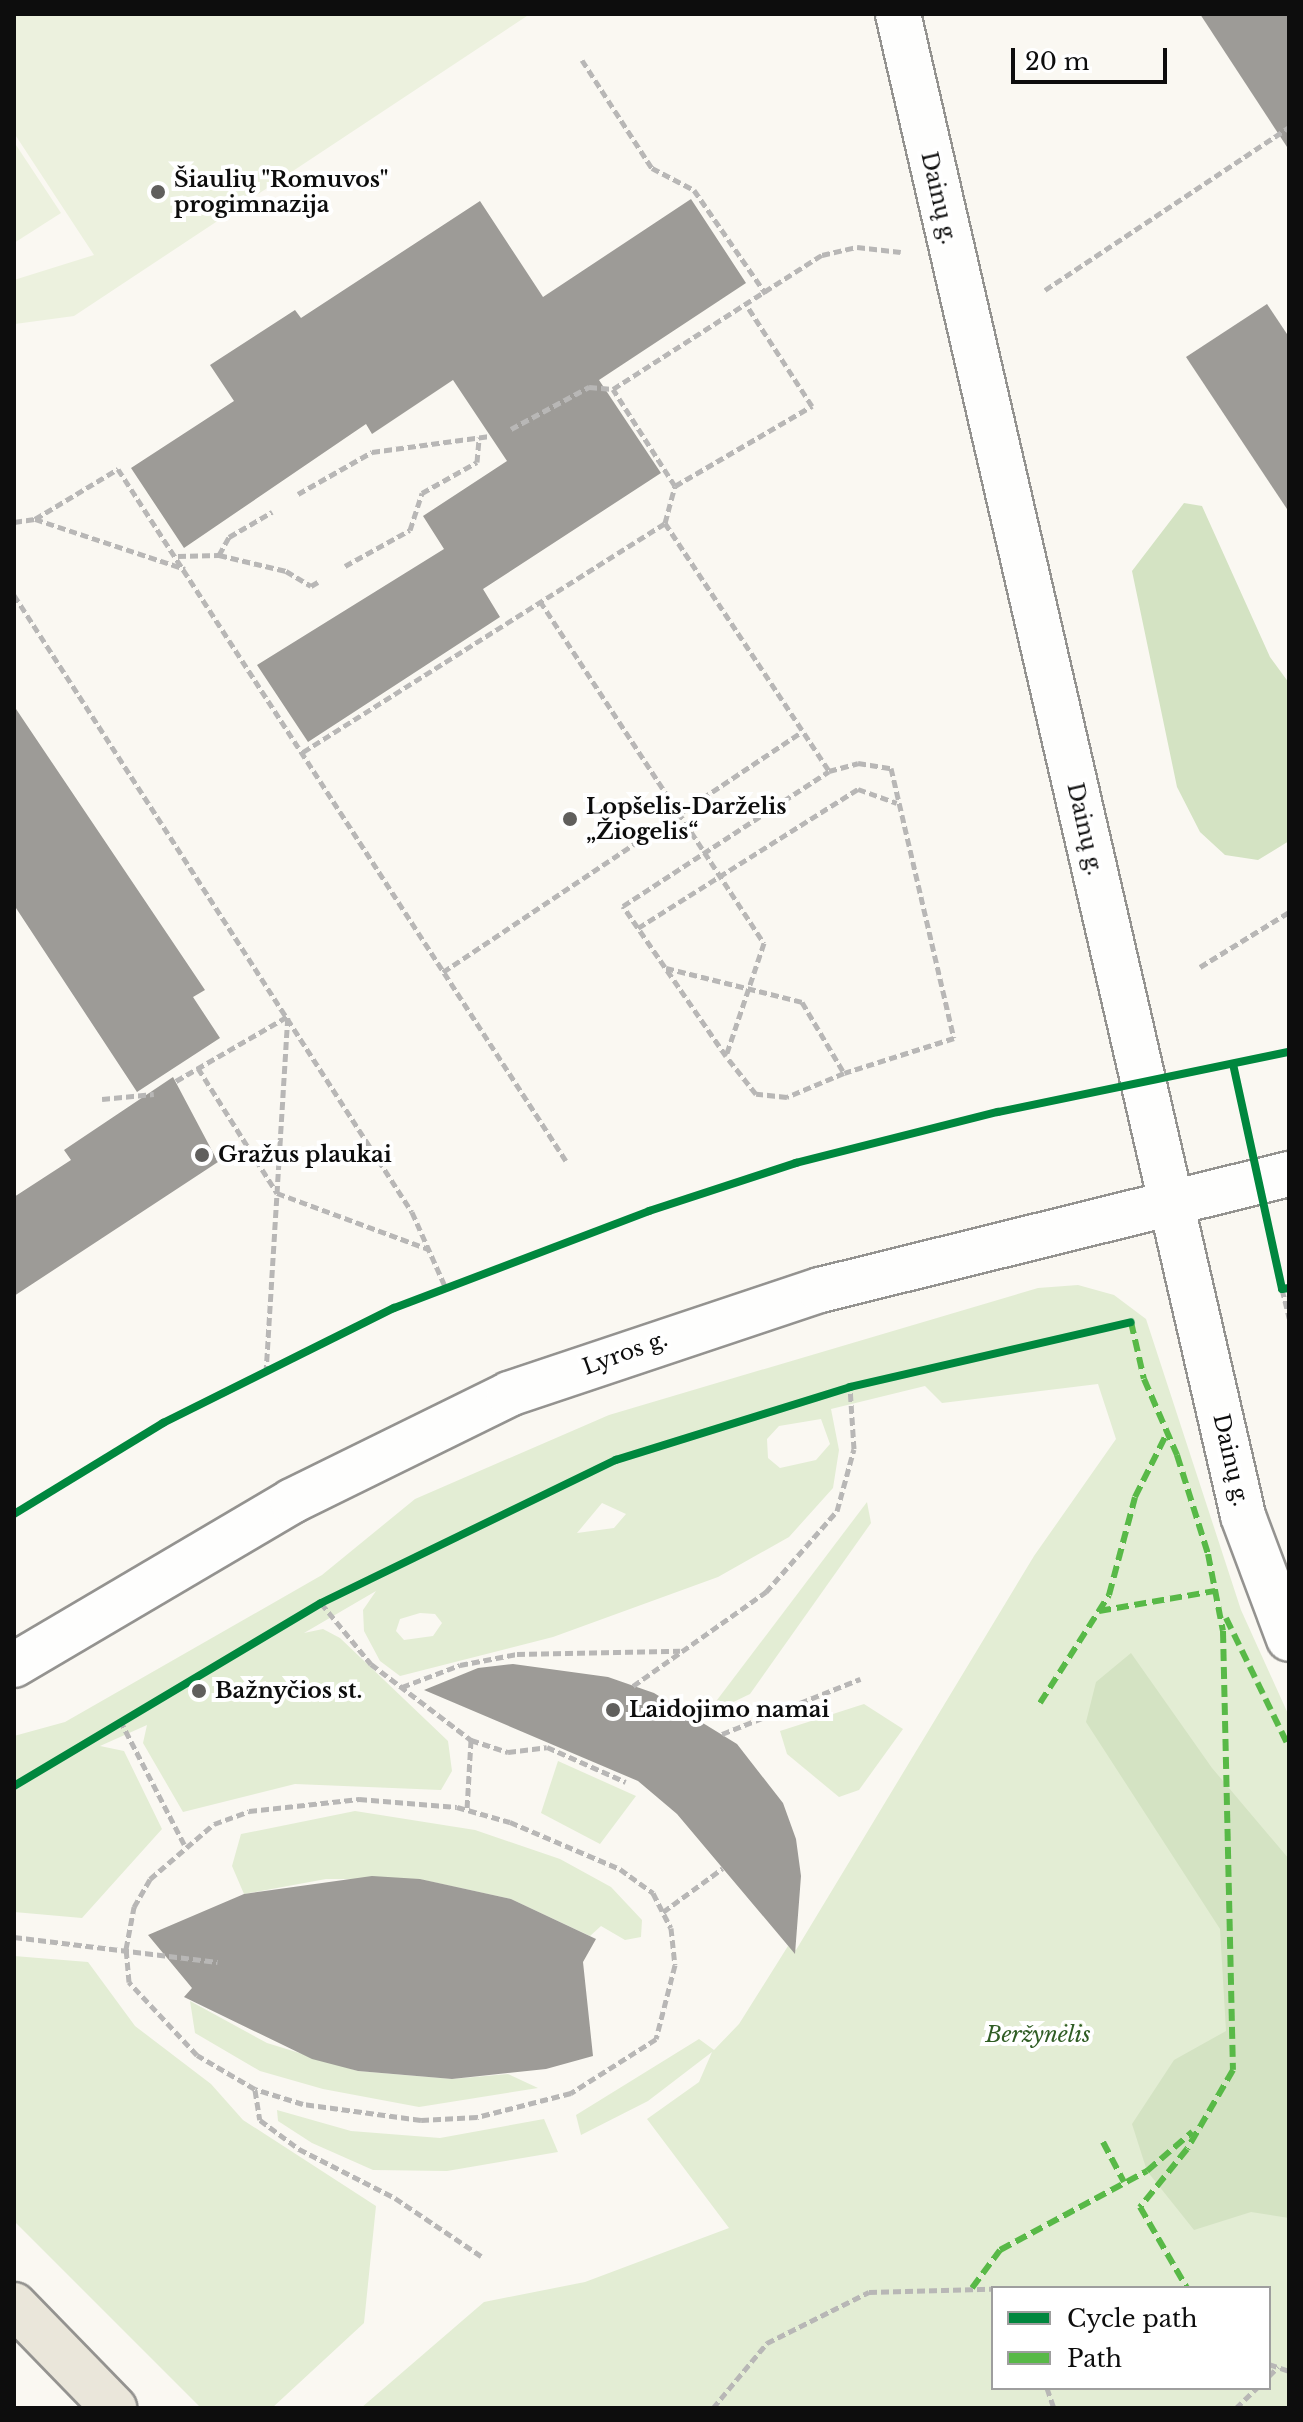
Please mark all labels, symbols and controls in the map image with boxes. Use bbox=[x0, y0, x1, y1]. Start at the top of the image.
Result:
scale bar bbox=[1015, 32, 1171, 82]
text: 20 m bbox=[1025, 47, 1090, 76]
street label: Dainų g. bbox=[916, 149, 962, 247]
place label: Šiaulių "Romuvos" progimnazija bbox=[174, 166, 389, 218]
marker: Šiaulių "Romuvos" progimnazija bbox=[149, 183, 167, 201]
street label: Dainų g. bbox=[1062, 780, 1108, 878]
place label: Lopšelis-Darželis „Žiogelis“ bbox=[586, 793, 786, 844]
marker: Lopšelis-Darželis „Žiogelis“ bbox=[561, 810, 579, 828]
place label: Gražus plaukai bbox=[218, 1142, 392, 1168]
marker: Gražus plaukai bbox=[193, 1146, 211, 1164]
street label: Lyros g. bbox=[579, 1325, 671, 1381]
street label: Dainų g. bbox=[1208, 1411, 1254, 1509]
place label: Bažnyčios st. bbox=[215, 1678, 362, 1704]
marker: Bažnyčios st. bbox=[190, 1682, 208, 1700]
place label: Laidojimo namai bbox=[629, 1697, 829, 1723]
marker: Laidojimo namai bbox=[604, 1701, 622, 1719]
park label: Beržynėlis bbox=[985, 2022, 1091, 2048]
legend bbox=[991, 2286, 1271, 2390]
text: Cycle path bbox=[1067, 2304, 1198, 2333]
text: Path bbox=[1067, 2344, 1122, 2373]

